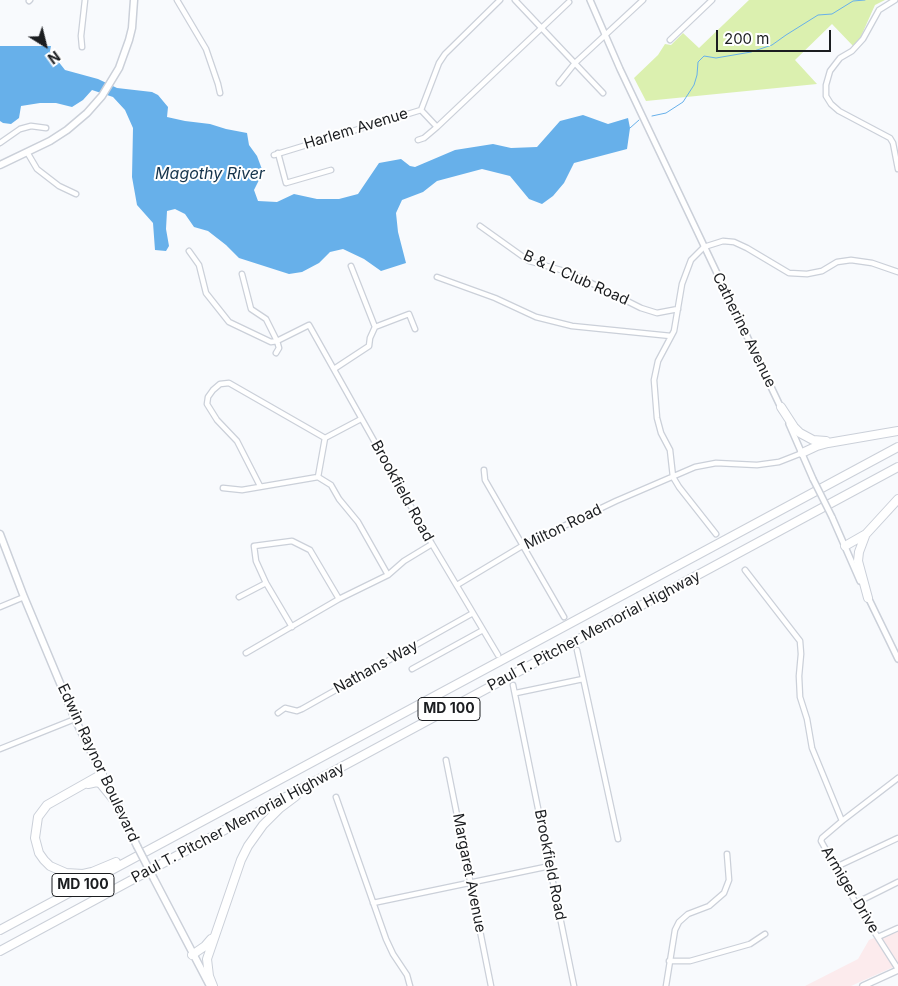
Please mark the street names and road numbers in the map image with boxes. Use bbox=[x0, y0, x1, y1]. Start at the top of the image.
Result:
street label: Harlem Avenue bbox=[302, 105, 410, 153]
street label: B & L Club Road bbox=[520, 247, 632, 309]
street label: Catherine Avenue bbox=[708, 269, 780, 391]
street label: Brookfield Road bbox=[367, 437, 437, 545]
street label: Milton Road bbox=[521, 500, 605, 554]
street label: Paul T. Pitcher Memorial Highway bbox=[485, 567, 703, 695]
street label: Nathans Way bbox=[331, 636, 421, 698]
street label: Edwin Raynor Boulevard bbox=[53, 681, 143, 845]
road number: MD 100 bbox=[418, 698, 480, 721]
street label: Paul T. Pitcher Memorial Highway bbox=[129, 759, 347, 887]
street label: Brookfield Road bbox=[530, 808, 570, 922]
street label: Margaret Avenue bbox=[449, 812, 489, 934]
street label: Armiger Drive bbox=[817, 843, 883, 937]
road number: MD 100 bbox=[52, 874, 114, 896]

